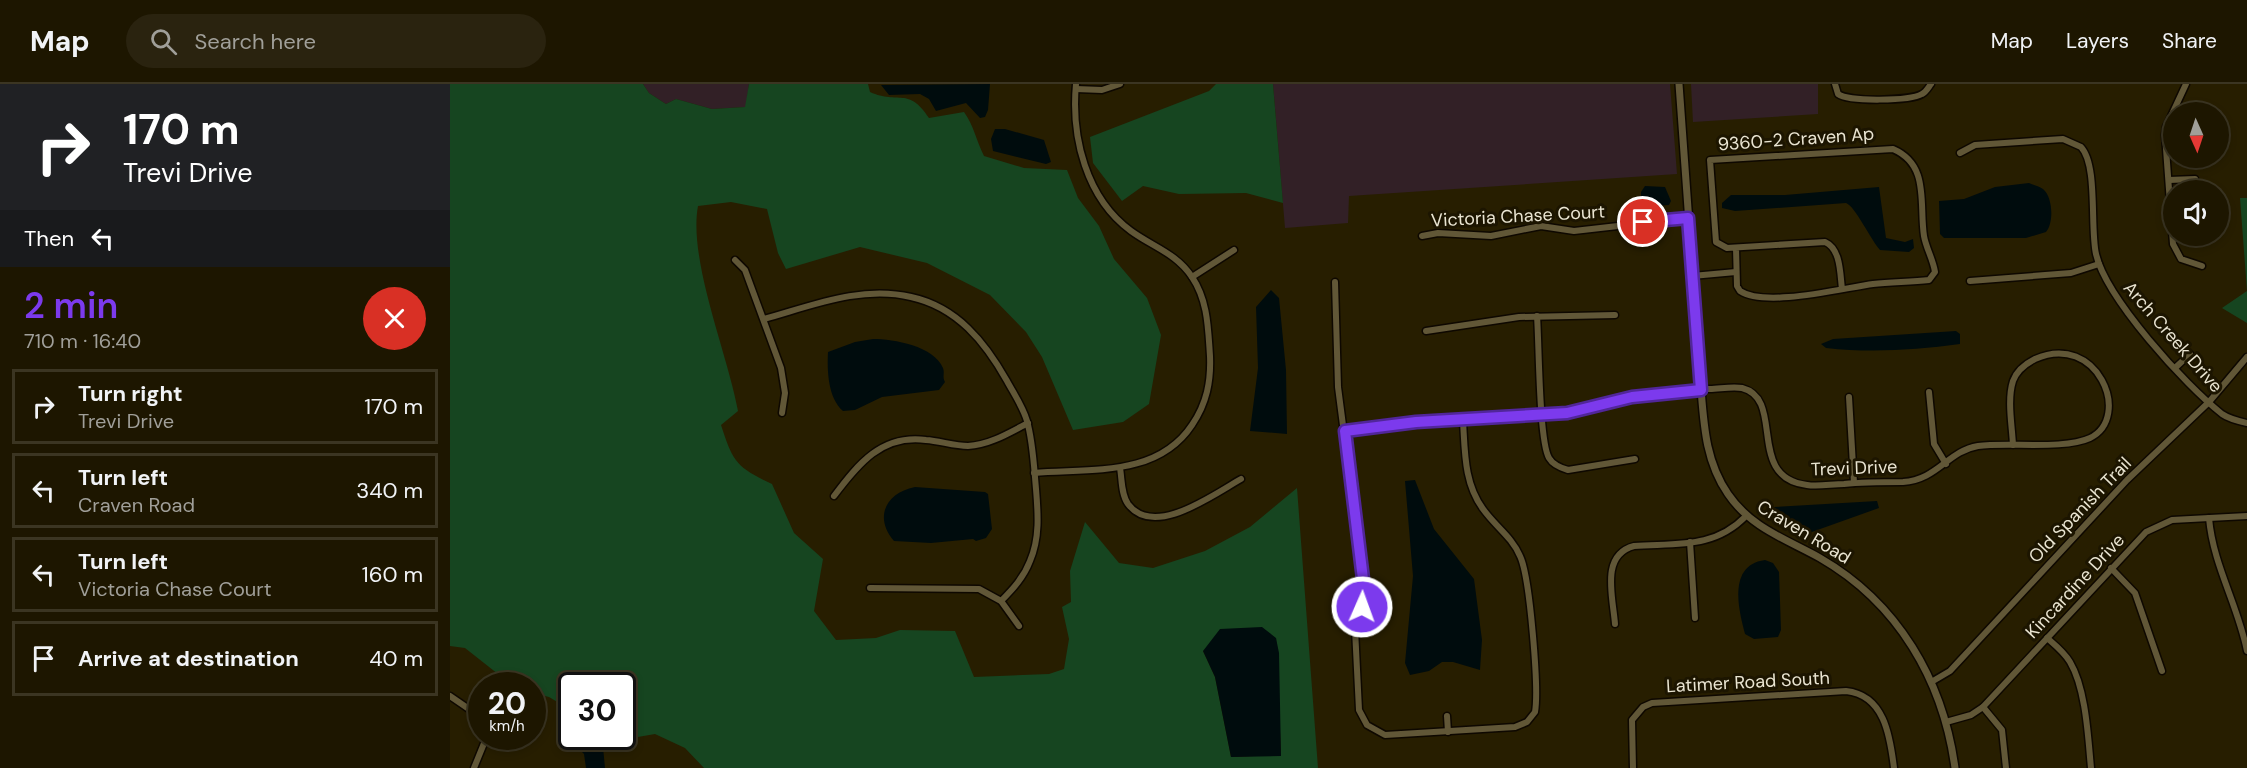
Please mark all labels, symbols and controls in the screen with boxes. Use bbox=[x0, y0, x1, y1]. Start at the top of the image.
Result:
search box bbox=[126, 14, 546, 68]
text: Map bbox=[30, 23, 90, 60]
icon: search bbox=[147, 25, 180, 58]
text: Search here bbox=[195, 27, 316, 56]
text: Map bbox=[1991, 27, 2033, 55]
text: Layers bbox=[2066, 27, 2129, 55]
text: Share bbox=[2162, 27, 2217, 55]
text: 170 m bbox=[123, 102, 240, 157]
north arrow bbox=[2163, 102, 2229, 168]
map controls bbox=[2163, 102, 2229, 246]
icon: right bbox=[24, 108, 102, 186]
street label: 9360-2 Craven Ap bbox=[1717, 122, 1875, 156]
text: Trevi Drive bbox=[123, 155, 253, 190]
button: sound bbox=[2163, 180, 2229, 246]
pin bbox=[1617, 196, 1668, 247]
street label: Victoria Chase Court bbox=[1430, 199, 1606, 233]
icon: arrive bbox=[1626, 205, 1659, 238]
icon: left bbox=[86, 222, 119, 255]
text: Then bbox=[24, 224, 74, 253]
street label: Arch Creek Drive bbox=[2118, 276, 2228, 398]
text: 2 min bbox=[24, 282, 118, 329]
button: close bbox=[363, 287, 426, 350]
text: 710 m · 16:40 bbox=[24, 328, 141, 354]
text: Turn right bbox=[78, 379, 183, 408]
icon: right bbox=[27, 390, 60, 423]
text: 170 m bbox=[364, 392, 423, 421]
text: Trevi Drive bbox=[78, 408, 174, 434]
street label: Old Spanish Trail bbox=[2023, 452, 2137, 568]
street label: Trevi Drive bbox=[1810, 454, 1898, 482]
text: Turn left bbox=[78, 463, 168, 492]
icon: left bbox=[27, 474, 60, 507]
text: 340 m bbox=[356, 476, 423, 505]
text: Craven Road bbox=[78, 492, 195, 518]
street label: Craven Road bbox=[1753, 495, 1855, 569]
street label: Kincardine Drive bbox=[2020, 528, 2130, 644]
text: Turn left bbox=[78, 547, 168, 576]
icon: left bbox=[27, 558, 60, 591]
text: 160 m bbox=[362, 560, 423, 589]
position arrow bbox=[1330, 575, 1394, 639]
text: Victoria Chase Court bbox=[78, 576, 272, 602]
icon: arrive bbox=[27, 642, 60, 675]
text: Arrive at destination bbox=[78, 644, 299, 673]
text: 40 m bbox=[369, 644, 423, 673]
street label: Latimer Road South bbox=[1666, 666, 1830, 698]
speed limit sign: 30 bbox=[558, 672, 636, 750]
text: 20 bbox=[488, 684, 526, 723]
text: km/h bbox=[489, 716, 525, 736]

